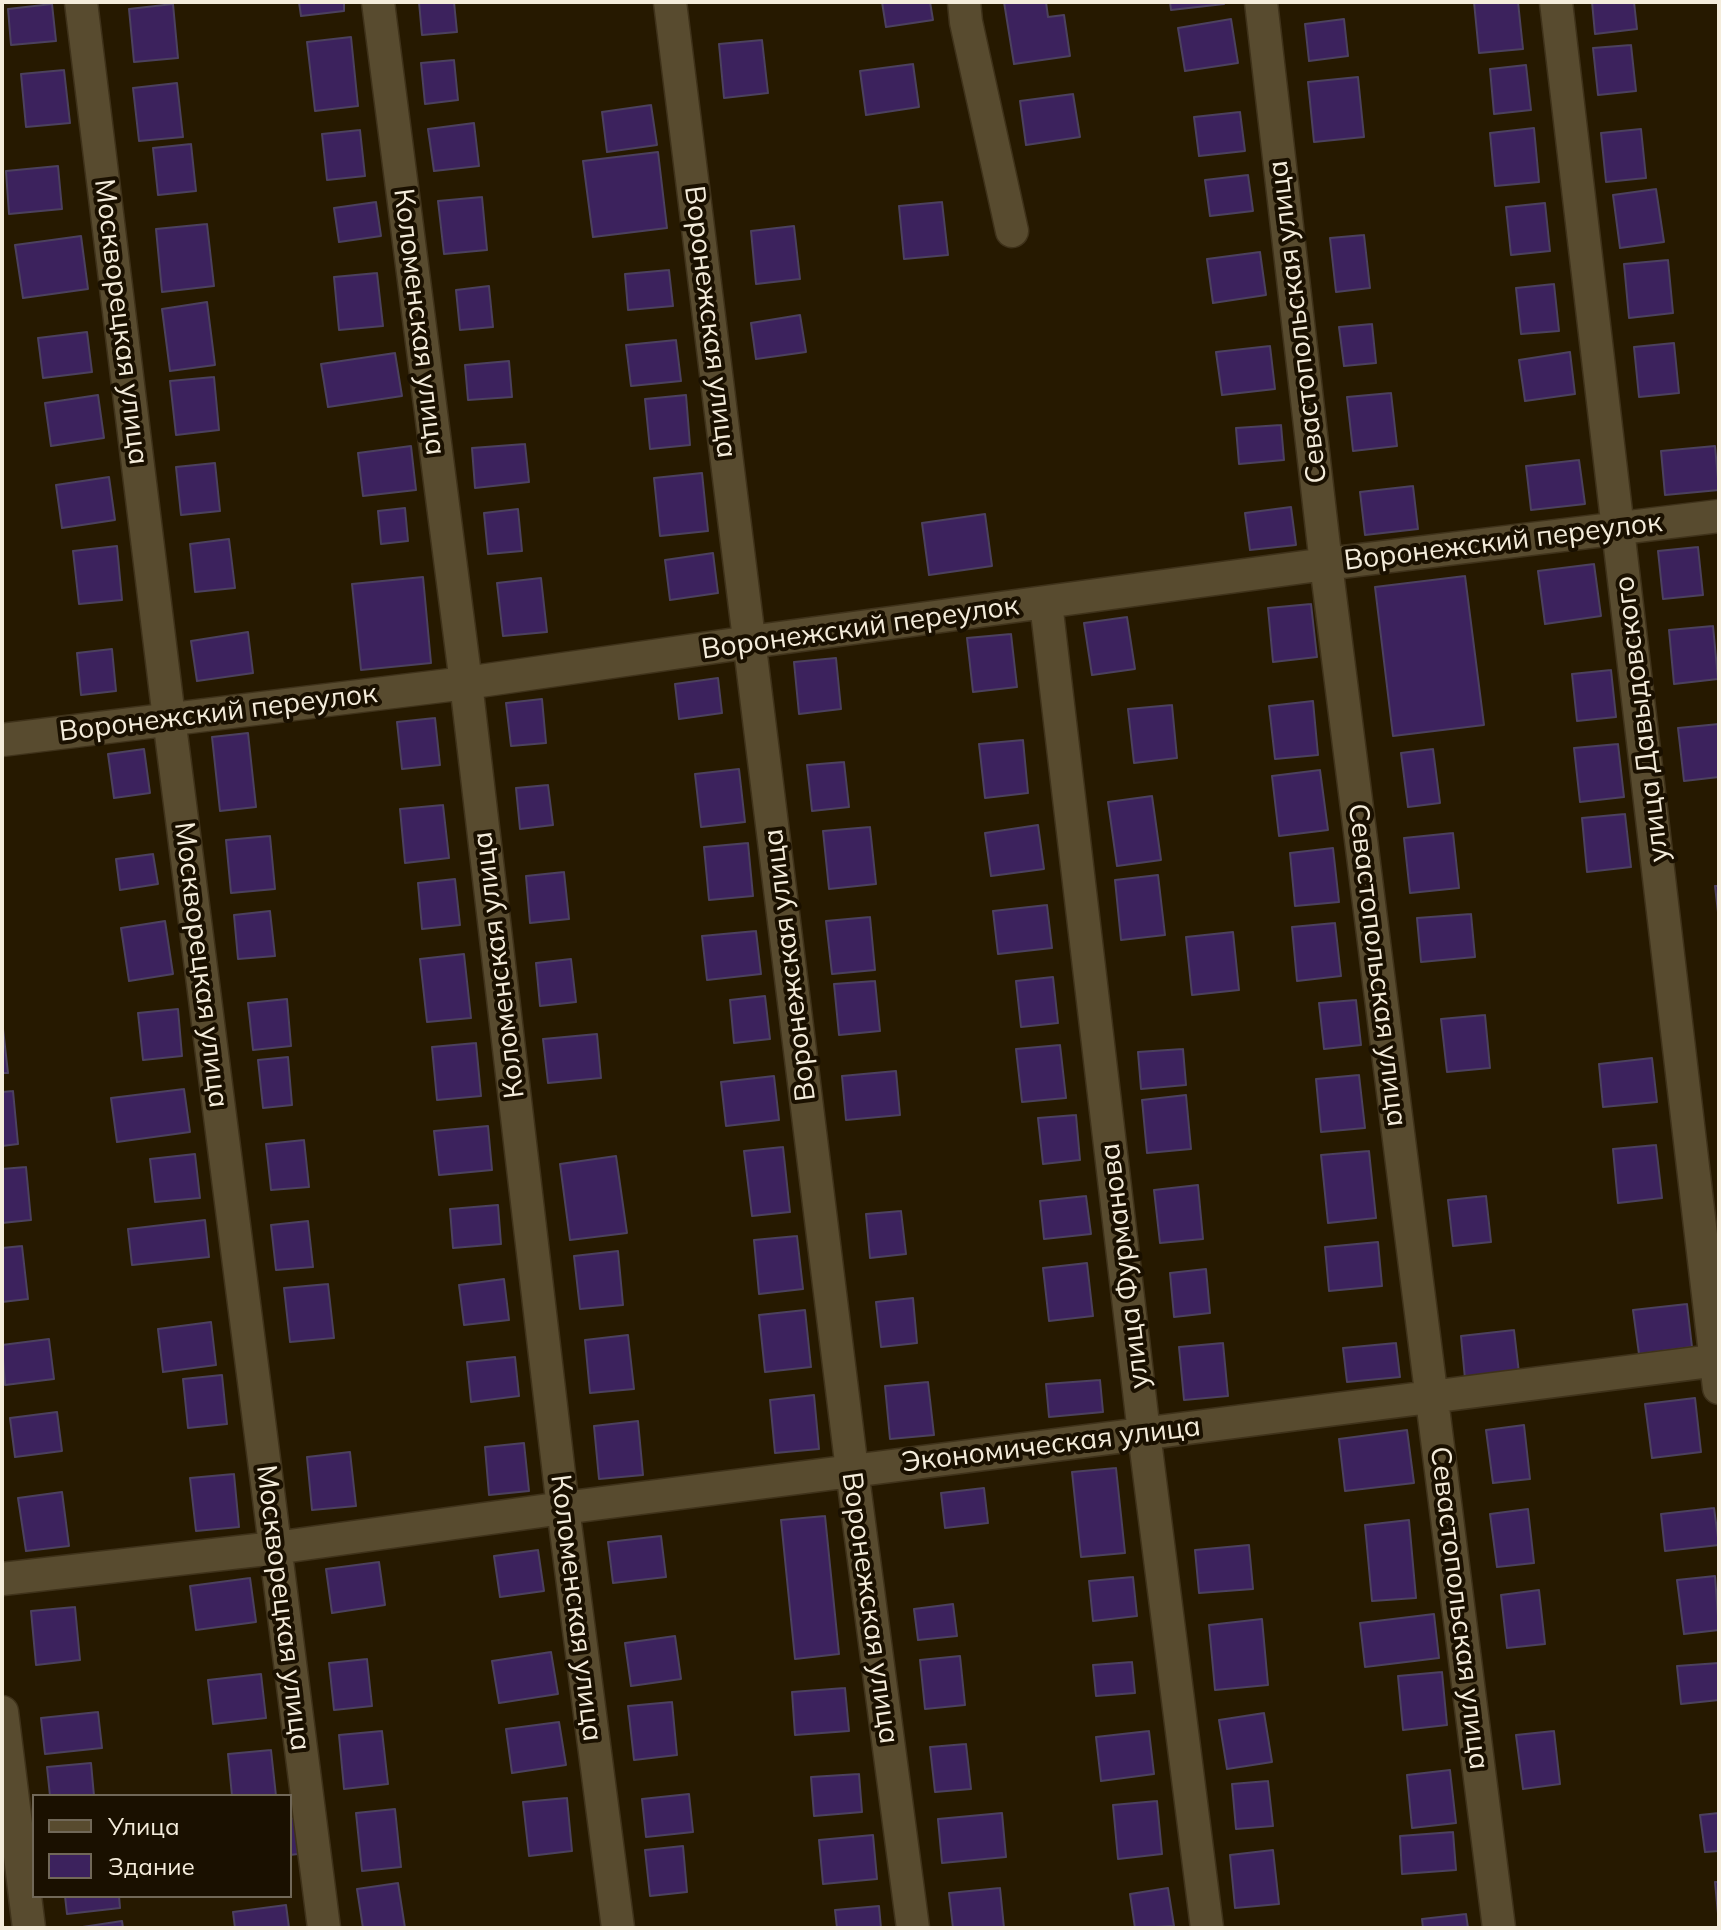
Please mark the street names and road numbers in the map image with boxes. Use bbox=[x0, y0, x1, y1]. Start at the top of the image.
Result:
street label: Севастопольская улица bbox=[1262, 159, 1334, 485]
street label: Москворецкая улица bbox=[87, 177, 155, 467]
street label: Воронежская улица bbox=[677, 184, 743, 460]
street label: Коломенская улица bbox=[386, 187, 452, 457]
street label: Воронежский переулок bbox=[1342, 506, 1664, 578]
street label: улица Давыдовского bbox=[1608, 574, 1676, 864]
street label: Воронежский переулок bbox=[699, 589, 1021, 667]
street label: Воронежский переулок bbox=[57, 677, 379, 749]
street label: Севастопольская улица bbox=[1341, 802, 1413, 1128]
street label: Москворецкая улица bbox=[167, 820, 235, 1110]
street label: Воронежская улица bbox=[757, 827, 823, 1103]
street label: Коломенская улица bbox=[466, 830, 532, 1100]
street label: улица Фурманова bbox=[1093, 1141, 1157, 1391]
street label: Экономическая улица bbox=[900, 1410, 1202, 1480]
street label: Севастопольская улица bbox=[1423, 1445, 1495, 1771]
street label: Москворецкая улица bbox=[249, 1463, 317, 1753]
street label: Воронежская улица bbox=[834, 1470, 906, 1746]
street label: Коломенская улица bbox=[543, 1473, 609, 1743]

